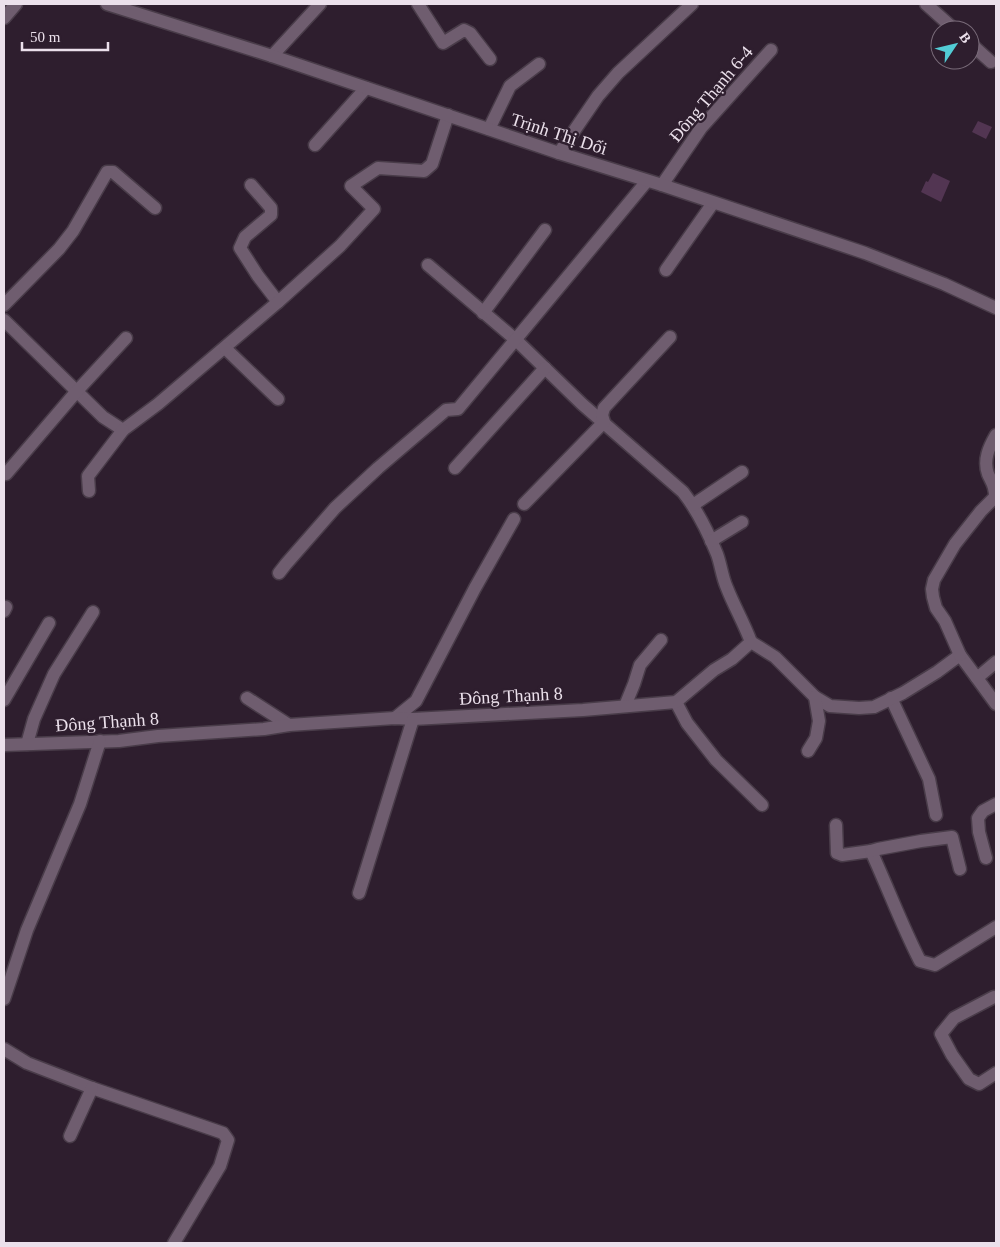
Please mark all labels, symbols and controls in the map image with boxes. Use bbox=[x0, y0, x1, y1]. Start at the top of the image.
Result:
scale bar bbox=[22, 20, 109, 52]
north arrow bbox=[930, 20, 980, 70]
text: 50 m bbox=[30, 29, 61, 45]
text: B bbox=[956, 30, 974, 46]
street label: Đông Thạnh 6-4 bbox=[665, 42, 757, 146]
street label: Trịnh Thị Dối bbox=[508, 109, 610, 159]
street label: Đông Thạnh 8 bbox=[459, 683, 563, 709]
street label: Đông Thạnh 8 bbox=[55, 708, 159, 736]

